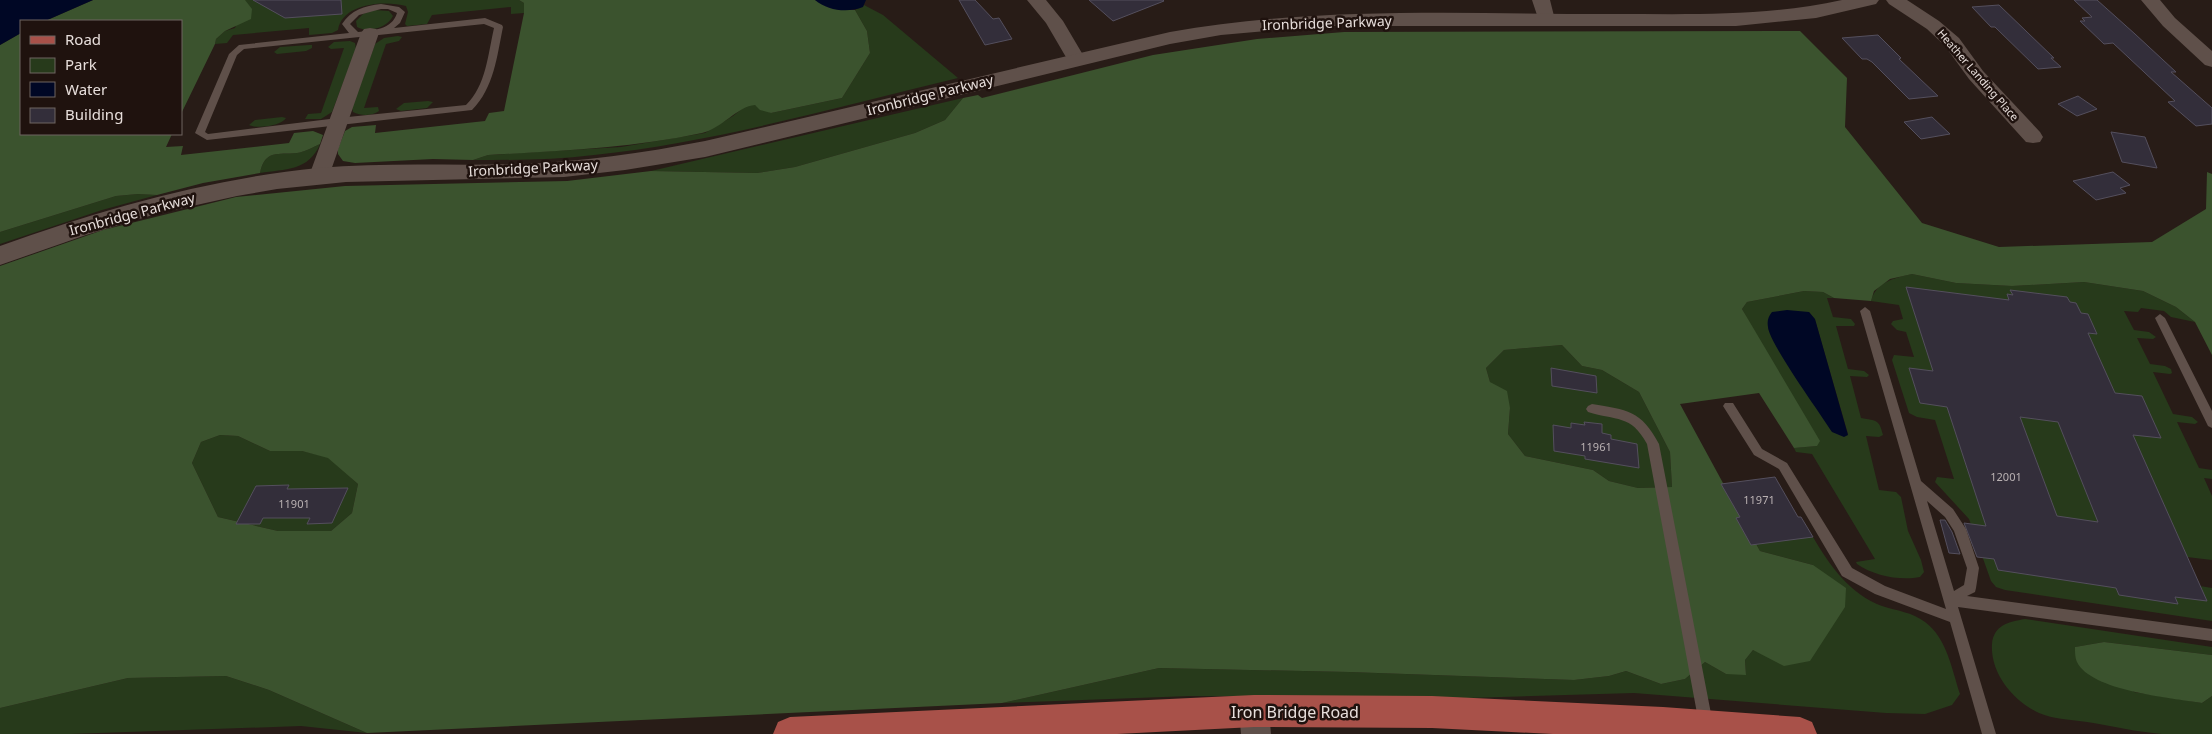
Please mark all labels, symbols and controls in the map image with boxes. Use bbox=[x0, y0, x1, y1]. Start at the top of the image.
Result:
street label: Ironbridge Parkway bbox=[1262, 11, 1393, 34]
legend bbox=[20, 20, 182, 135]
street label: Heather Landing Place bbox=[1934, 26, 2022, 124]
text: Road bbox=[65, 29, 101, 49]
text: Park bbox=[65, 54, 97, 74]
street label: Ironbridge Parkway bbox=[865, 69, 996, 119]
text: Water bbox=[65, 79, 107, 99]
text: Building bbox=[65, 104, 123, 124]
street label: Ironbridge Parkway bbox=[468, 155, 599, 180]
street label: Ironbridge Parkway bbox=[67, 187, 198, 239]
house number: 11961 bbox=[1580, 439, 1612, 454]
house number: 12001 bbox=[1990, 469, 2022, 484]
house number: 11971 bbox=[1743, 492, 1775, 507]
house number: 11901 bbox=[278, 496, 310, 511]
street label: Iron Bridge Road bbox=[1231, 701, 1359, 723]

